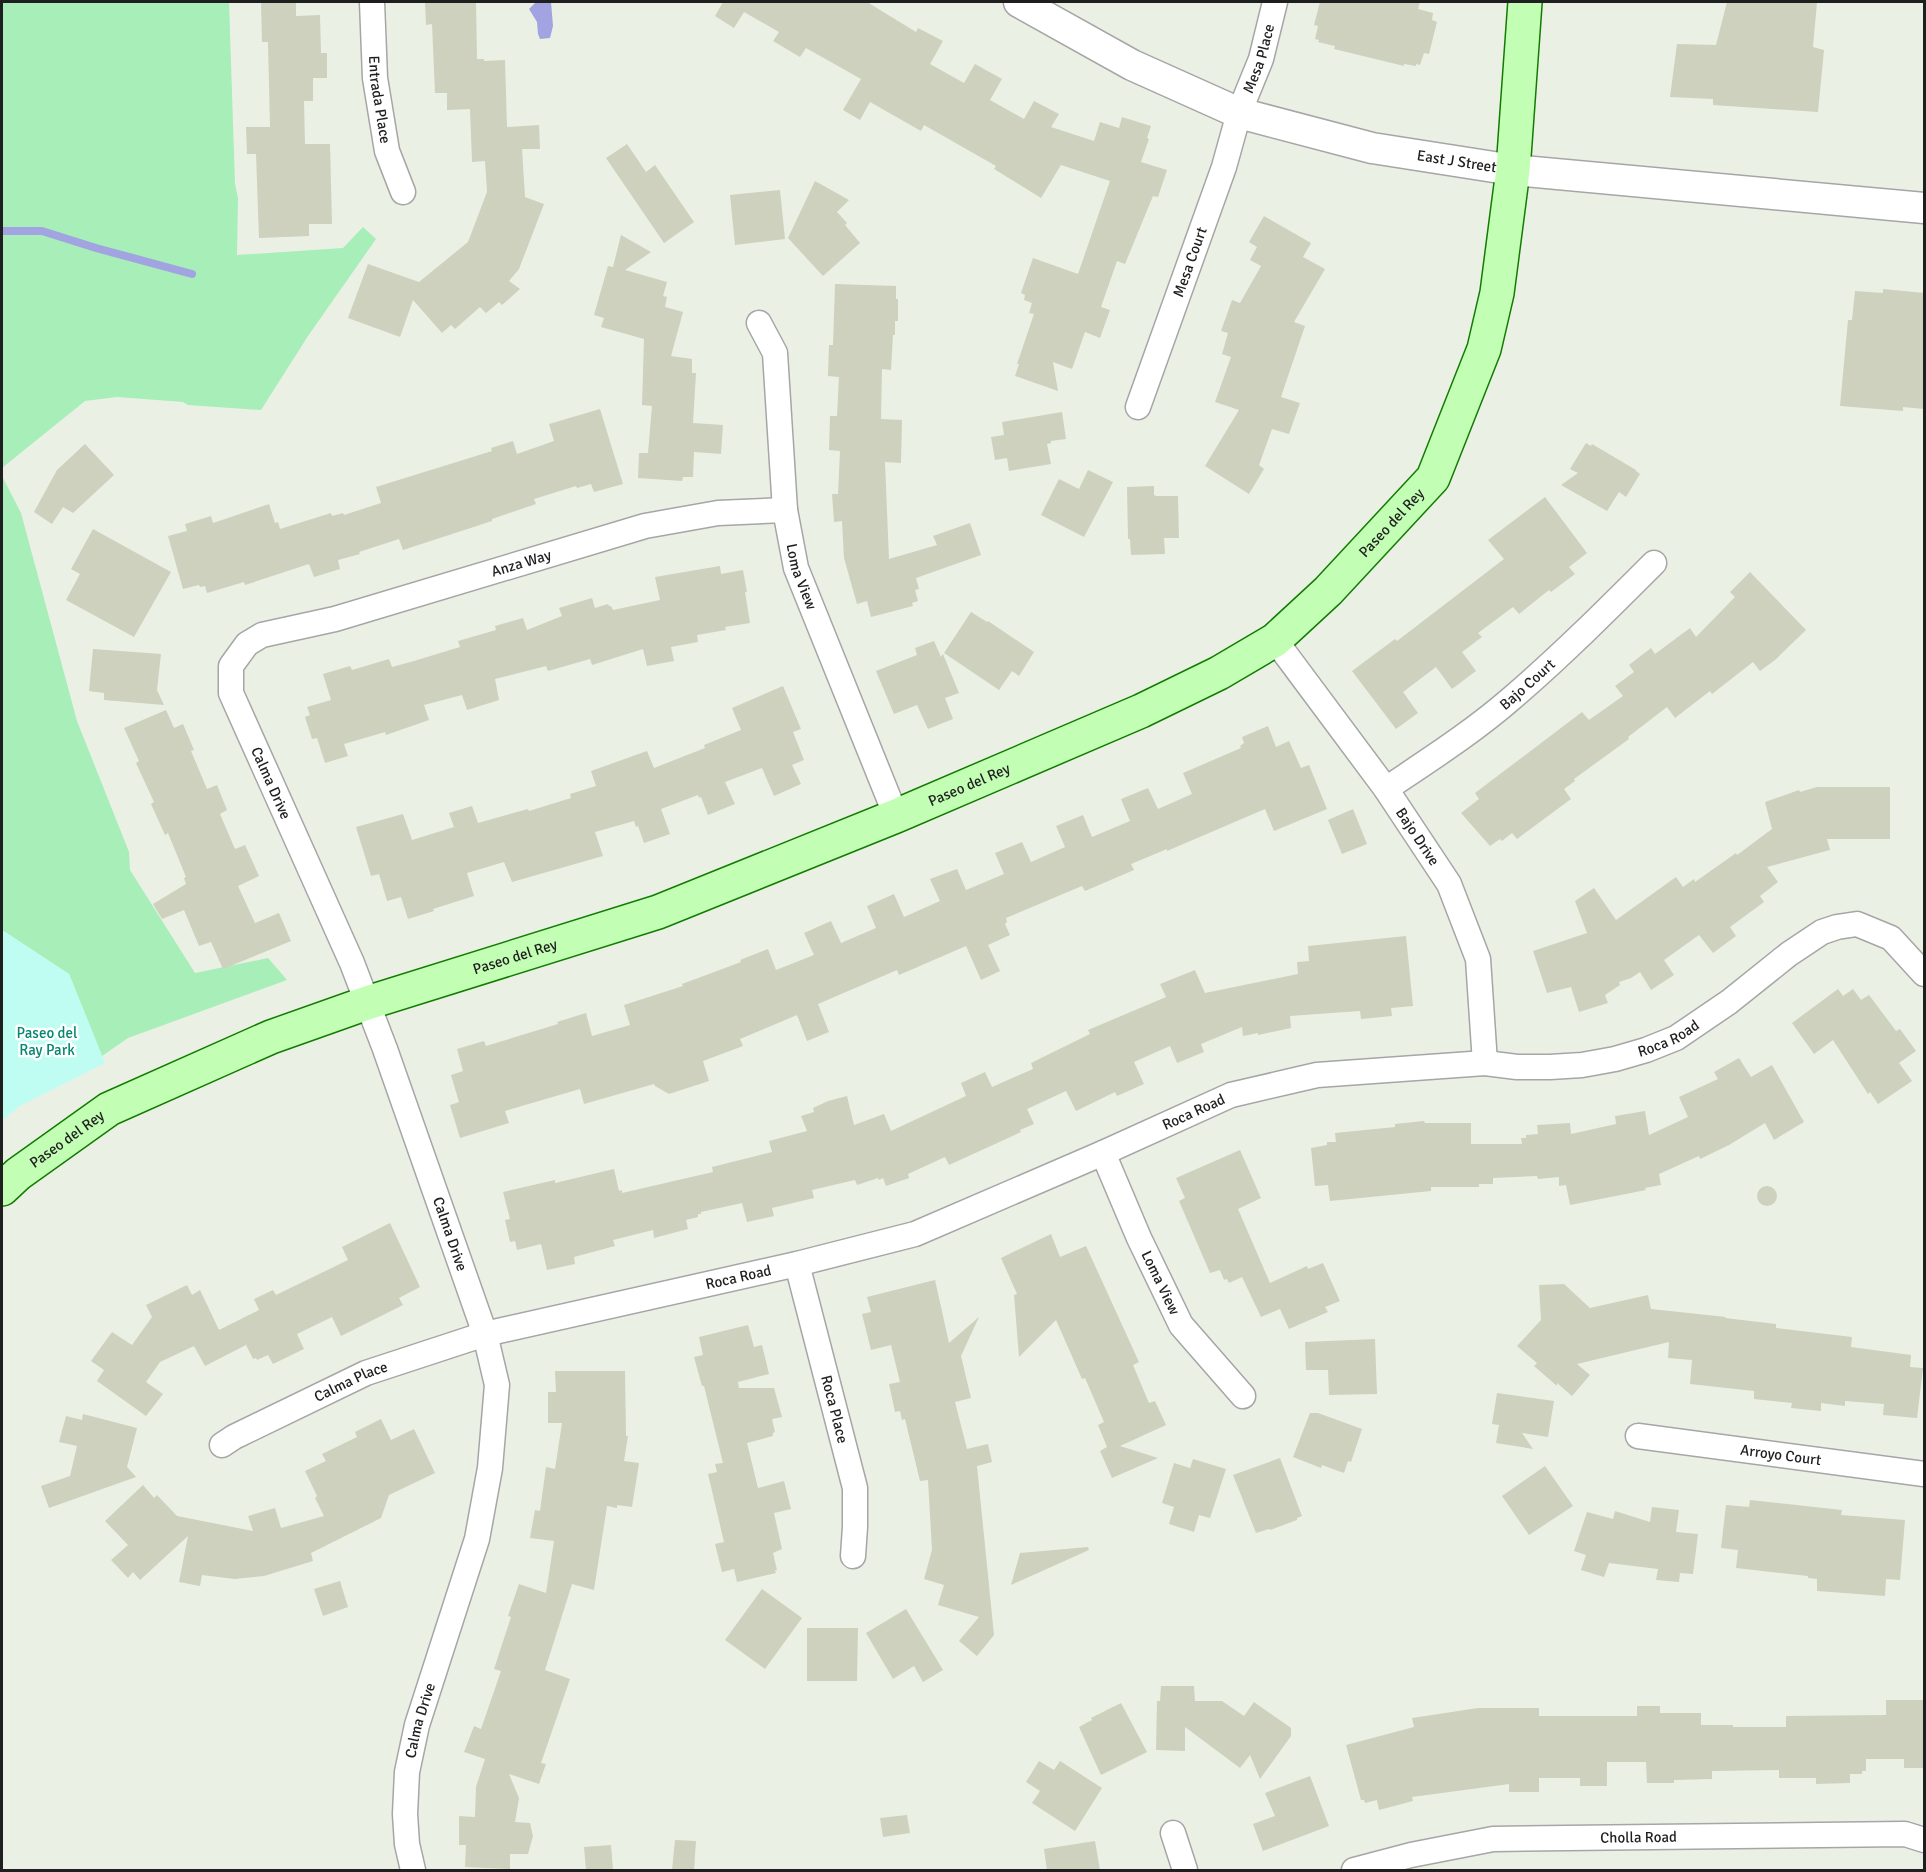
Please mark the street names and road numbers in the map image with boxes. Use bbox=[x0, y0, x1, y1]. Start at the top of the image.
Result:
street label: Mesa Place bbox=[1239, 22, 1278, 96]
street label: Entrada Place bbox=[365, 55, 395, 145]
street label: East J Street bbox=[1416, 146, 1498, 176]
street label: Mesa Court bbox=[1169, 225, 1211, 300]
street label: Paseo del Rey bbox=[1355, 485, 1428, 561]
street label: Loma View bbox=[783, 542, 821, 612]
street label: Anza Way bbox=[489, 546, 553, 581]
street label: Bajo Court bbox=[1496, 655, 1559, 714]
street label: Calma Drive bbox=[247, 744, 295, 822]
street label: Paseo del Rey bbox=[925, 759, 1013, 810]
street label: Bajo Drive bbox=[1392, 804, 1443, 869]
street label: Paseo del Rey bbox=[471, 935, 559, 978]
street label: Roca Road bbox=[1635, 1016, 1703, 1061]
street label: Roca Road bbox=[1159, 1090, 1228, 1134]
street label: Paseo del Rey bbox=[26, 1106, 108, 1172]
street label: Calma Drive bbox=[429, 1194, 471, 1274]
street label: Loma View bbox=[1137, 1248, 1184, 1318]
street label: Roca Road bbox=[704, 1261, 773, 1293]
street label: Calma Place bbox=[311, 1357, 390, 1406]
street label: Roca Place bbox=[817, 1373, 852, 1445]
street label: Arroyo Court bbox=[1739, 1441, 1822, 1469]
street label: Calma Drive bbox=[401, 1680, 439, 1760]
street label: Cholla Road bbox=[1600, 1828, 1677, 1847]

